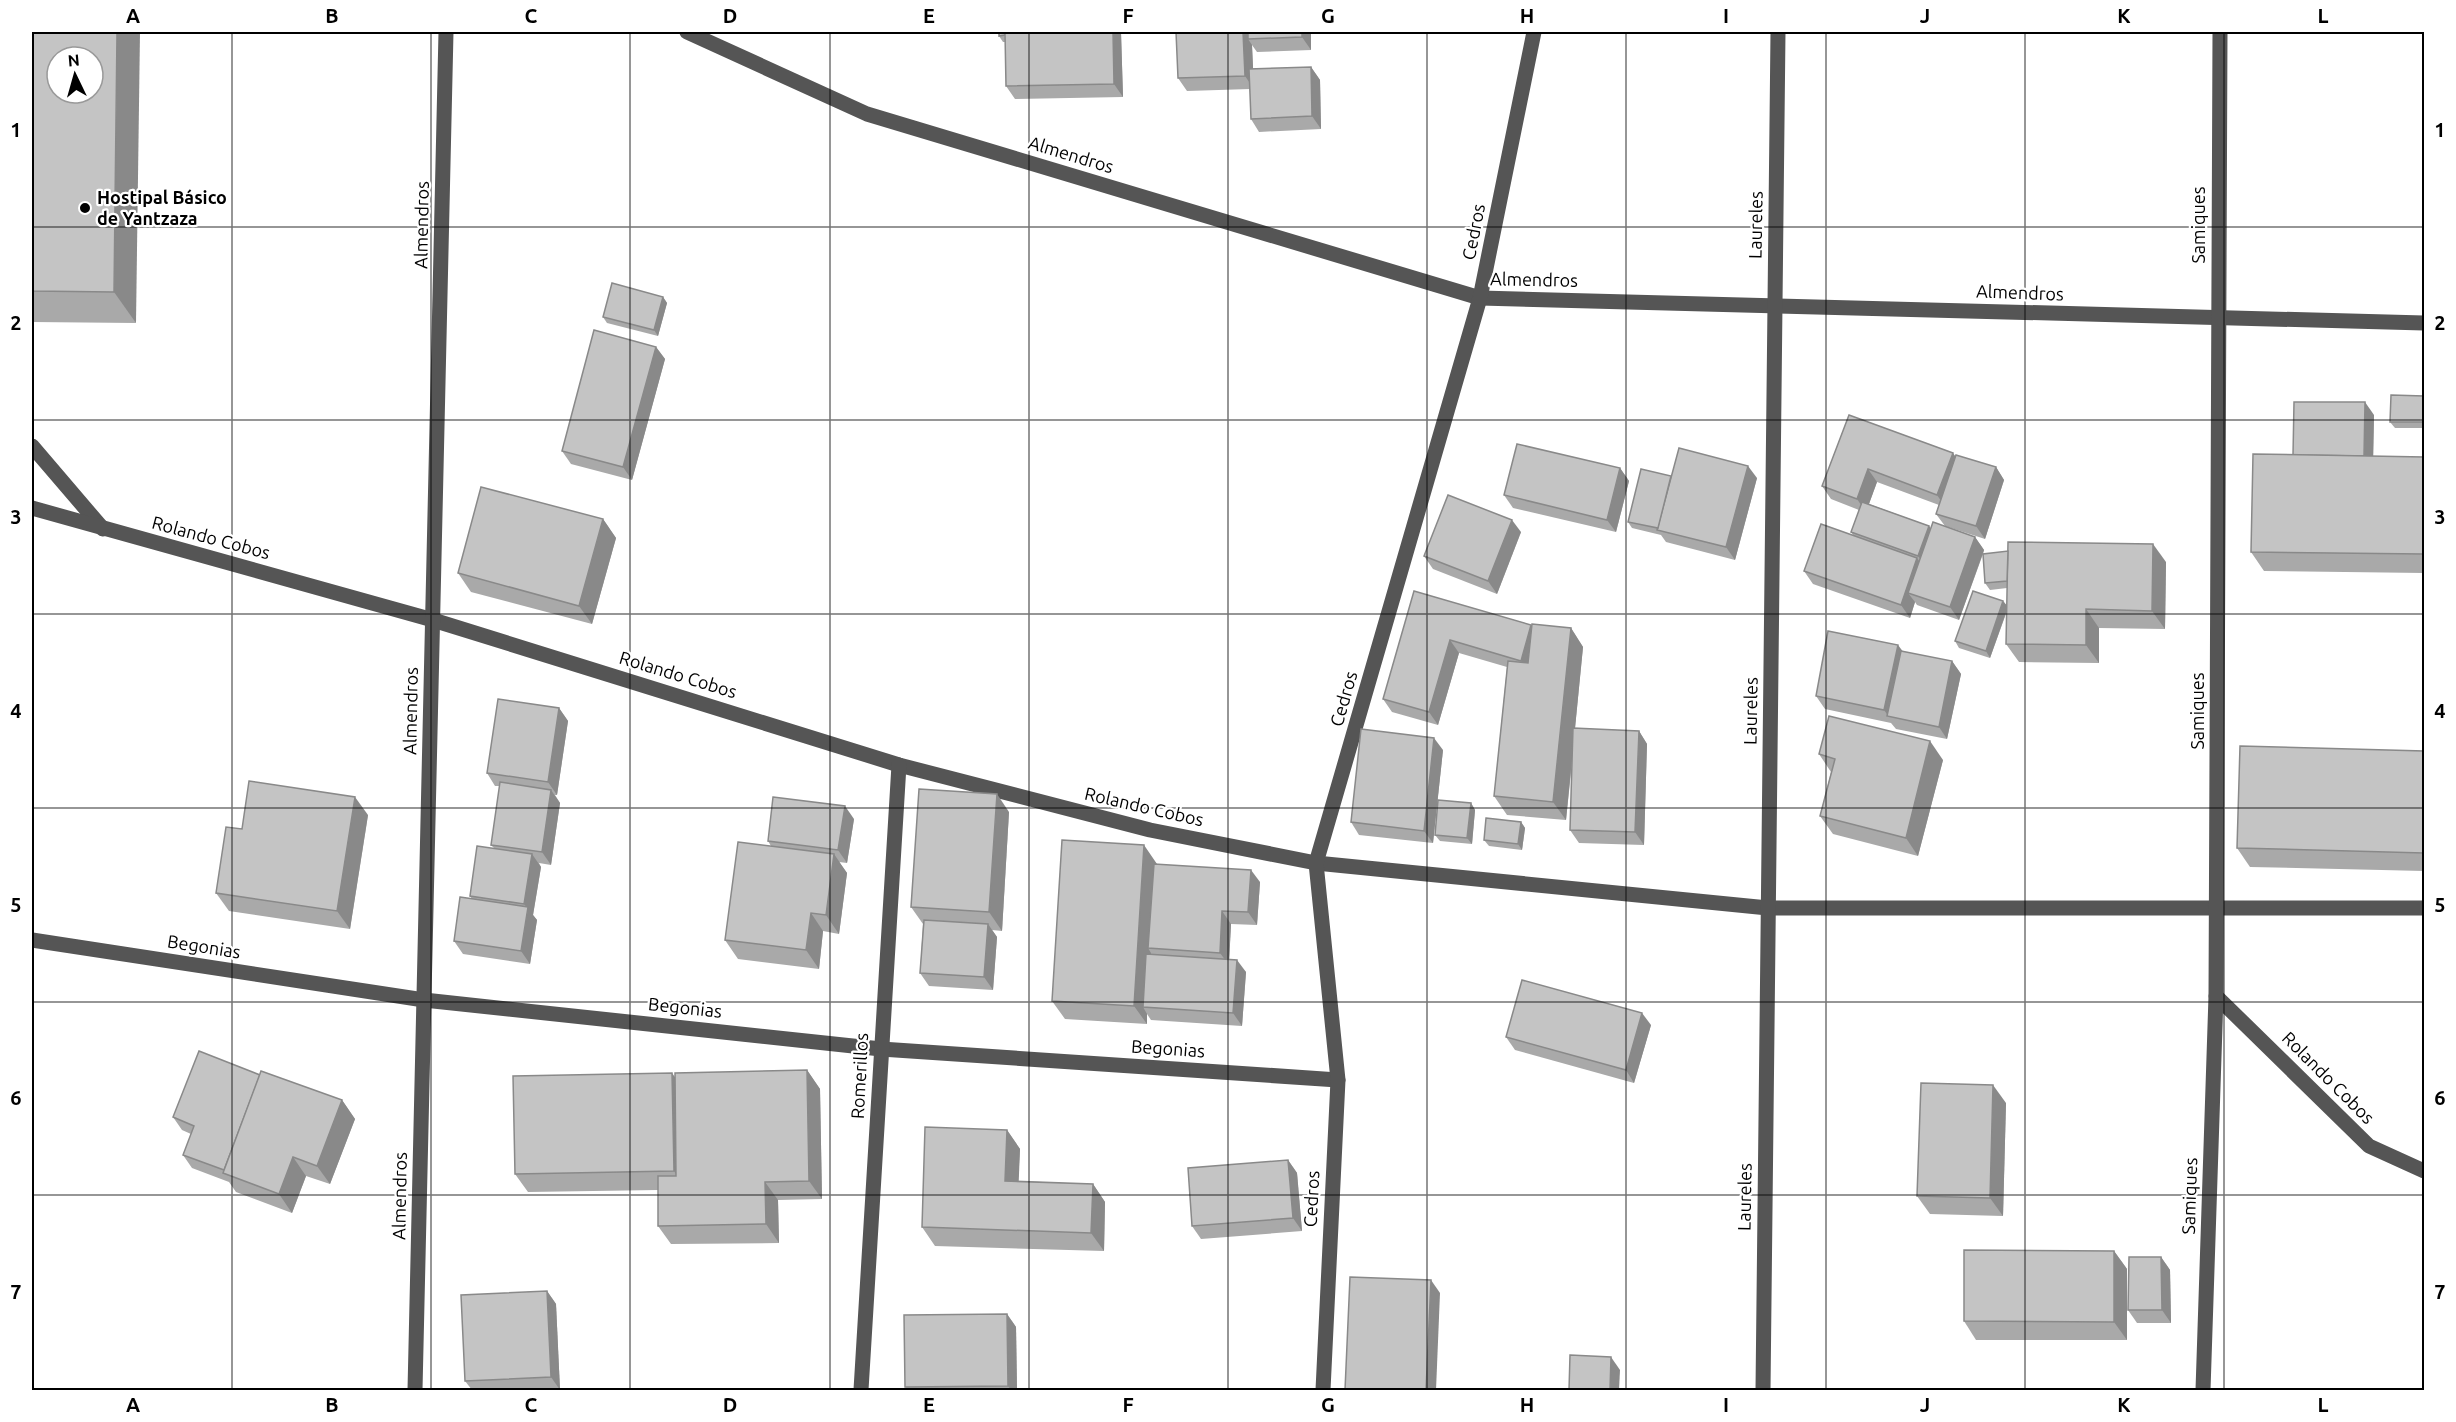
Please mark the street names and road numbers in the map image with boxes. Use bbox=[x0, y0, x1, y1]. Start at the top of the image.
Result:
street label: Almendros bbox=[1026, 132, 1116, 177]
street label: Almendros bbox=[410, 181, 432, 269]
street label: Samiques bbox=[2188, 186, 2208, 264]
street label: Laureles bbox=[1744, 191, 1766, 259]
street label: Cedros bbox=[1458, 202, 1488, 262]
street label: Almendros bbox=[1490, 268, 1578, 290]
street label: Almendros bbox=[1976, 280, 2064, 304]
street label: Rolando Cobos bbox=[150, 512, 273, 562]
street label: Rolando Cobos bbox=[617, 647, 740, 701]
street label: Almendros bbox=[399, 667, 421, 755]
street label: Cedros bbox=[1326, 669, 1361, 729]
street label: Samiques bbox=[2187, 672, 2207, 750]
street label: Laureles bbox=[1739, 677, 1761, 745]
street label: Rolando Cobos bbox=[1083, 783, 1206, 829]
street label: Begonias bbox=[166, 930, 242, 962]
street label: Begonias bbox=[647, 993, 723, 1021]
street label: Rolando Cobos bbox=[2279, 1027, 2379, 1127]
street label: Romerillos bbox=[847, 1032, 871, 1119]
street label: Begonias bbox=[1130, 1035, 1206, 1061]
street label: Almendros bbox=[388, 1152, 410, 1240]
street label: Samiques bbox=[2178, 1157, 2200, 1235]
street label: Laureles bbox=[1733, 1163, 1755, 1231]
street label: Cedros bbox=[1300, 1170, 1322, 1228]

